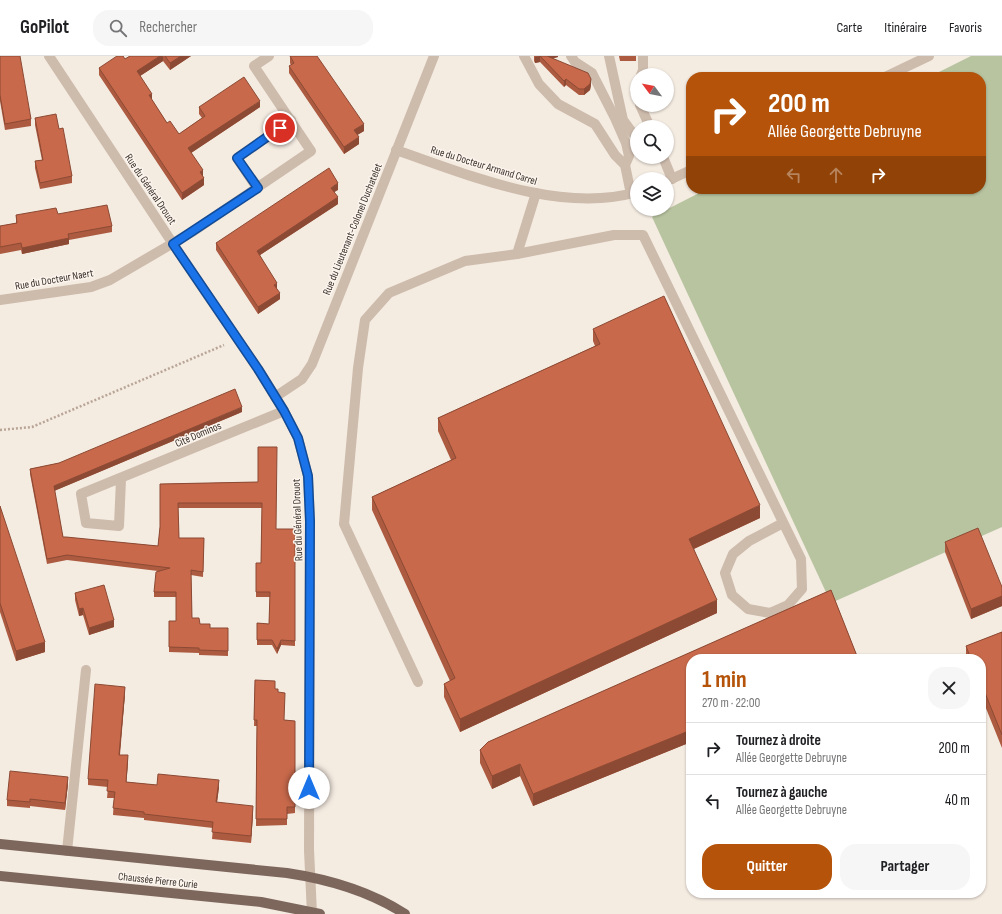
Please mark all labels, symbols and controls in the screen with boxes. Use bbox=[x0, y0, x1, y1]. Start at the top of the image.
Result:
search box bbox=[93, 10, 373, 46]
text: GoPilot bbox=[20, 16, 69, 39]
icon: search bbox=[107, 17, 129, 39]
text: Rechercher bbox=[139, 18, 197, 37]
text: Carte bbox=[836, 19, 862, 36]
text: Itinéraire bbox=[884, 19, 927, 36]
text: Favoris bbox=[949, 19, 982, 36]
north arrow bbox=[630, 68, 674, 112]
map controls bbox=[630, 68, 674, 216]
text: 200 m bbox=[768, 87, 830, 120]
icon: right bbox=[702, 88, 754, 140]
pin bbox=[263, 111, 297, 145]
icon: arrive bbox=[269, 117, 291, 139]
button: search bbox=[630, 120, 674, 164]
text: Allée Georgette Debruyne bbox=[768, 121, 922, 142]
street label: Rue du Docteur Armand Carrel bbox=[429, 143, 539, 188]
street label: Rue du Général Drouot bbox=[122, 152, 179, 228]
street label: Rue du Lieutenant-Colonel Duchatelet bbox=[320, 161, 385, 297]
icon: left bbox=[783, 164, 805, 186]
icon: ahead bbox=[825, 164, 847, 186]
icon: right bbox=[867, 164, 889, 186]
button: layers bbox=[630, 172, 674, 216]
street label: Rue du Docteur Naert bbox=[14, 266, 95, 293]
street label: Cité Dominos bbox=[173, 419, 223, 450]
street label: Rue du Général Drouot bbox=[290, 478, 305, 561]
text: 1 min bbox=[702, 665, 747, 694]
button: close bbox=[928, 667, 970, 709]
text: 270 m · 22:00 bbox=[702, 695, 760, 711]
text: Tournez à droite bbox=[736, 731, 821, 750]
icon: right bbox=[702, 738, 724, 760]
text: 200 m bbox=[938, 739, 970, 758]
text: Allée Georgette Debruyne bbox=[736, 750, 847, 766]
position arrow bbox=[288, 767, 330, 809]
text: Tournez à gauche bbox=[736, 783, 827, 802]
icon: left bbox=[702, 790, 724, 812]
text: 40 m bbox=[945, 791, 970, 810]
text: Allée Georgette Debruyne bbox=[736, 802, 847, 818]
button: Quitter bbox=[702, 844, 832, 890]
button: Partager bbox=[840, 844, 970, 890]
street label: Chaussée Pierre Curie bbox=[117, 870, 199, 891]

